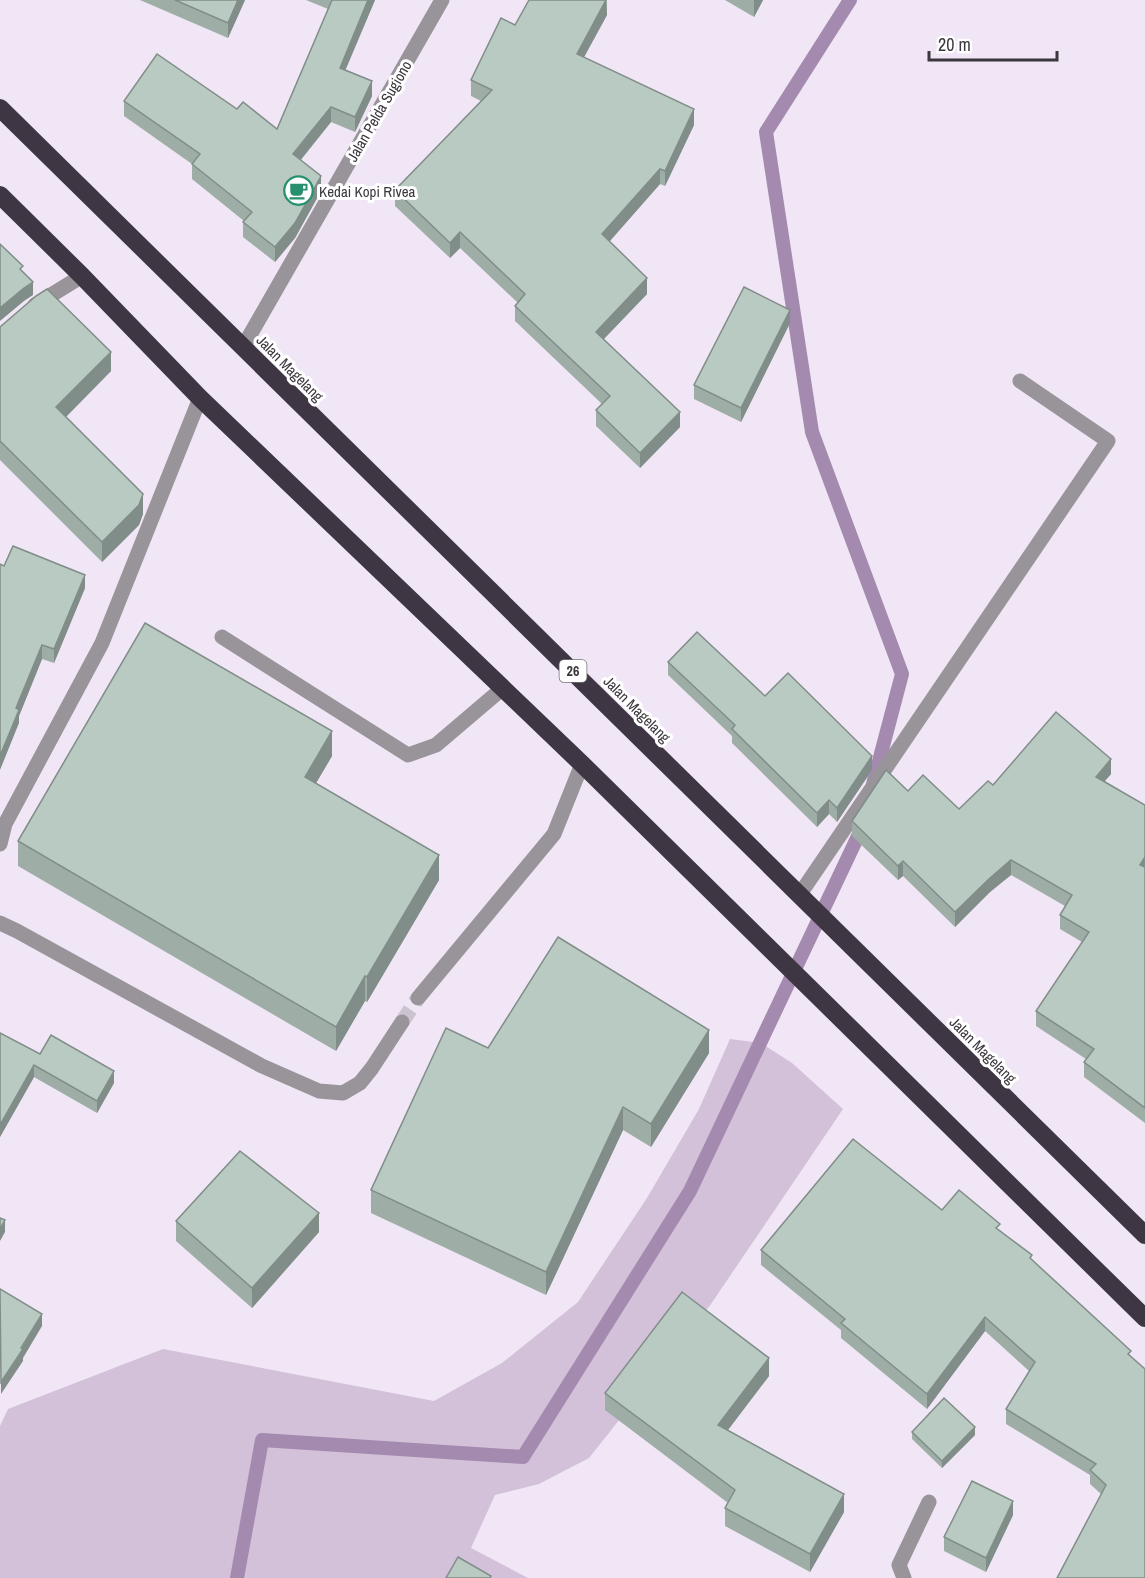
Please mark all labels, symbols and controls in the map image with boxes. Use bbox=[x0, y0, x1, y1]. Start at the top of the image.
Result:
scale bar bbox=[929, 24, 1056, 62]
text: 20 m bbox=[938, 32, 971, 57]
street label: Jalan Pelda Sugiono bbox=[342, 56, 417, 165]
cafe icon: Kedai Kopi Rivea bbox=[282, 175, 314, 207]
place label: Kedai Kopi Rivea bbox=[319, 181, 416, 202]
street label: Jalan Magelang bbox=[252, 330, 328, 406]
road number: 26 bbox=[560, 660, 586, 682]
street label: Jalan Magelang bbox=[599, 671, 675, 747]
street label: Jalan Magelang bbox=[945, 1012, 1021, 1088]

